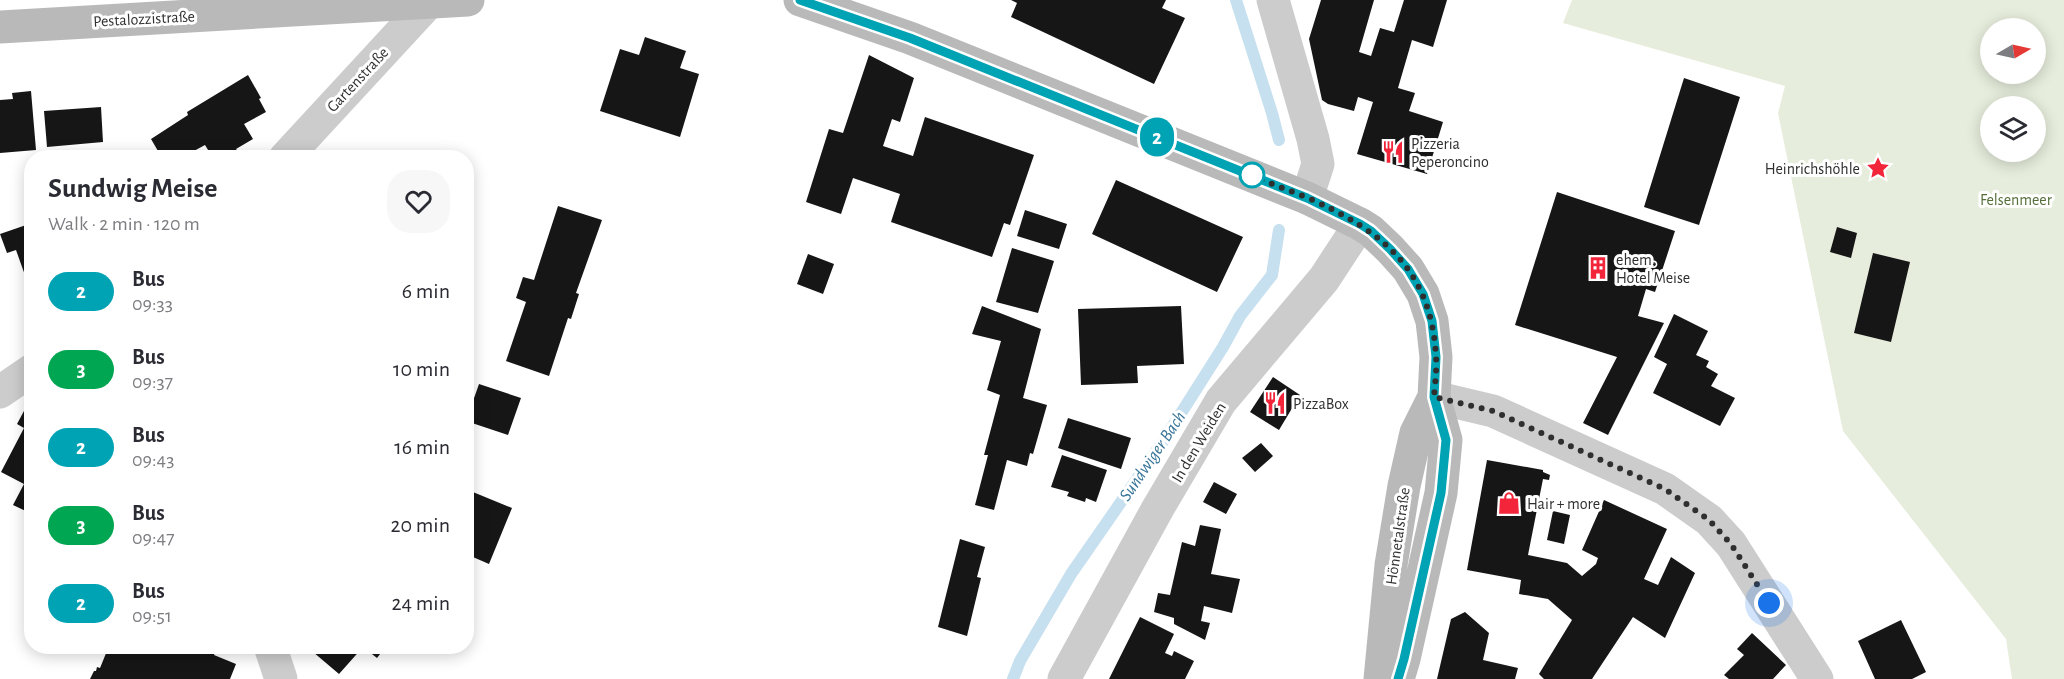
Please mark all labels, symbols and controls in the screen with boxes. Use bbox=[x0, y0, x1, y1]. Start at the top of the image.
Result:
street label: Pestalozzistraße bbox=[93, 8, 195, 30]
north arrow bbox=[1980, 18, 2046, 84]
map controls bbox=[1980, 18, 2046, 162]
street label: Gartenstraße bbox=[324, 44, 392, 115]
button: layers bbox=[1980, 96, 2046, 162]
line badge: 2 bbox=[1138, 118, 1176, 156]
text: 2 bbox=[1152, 127, 1162, 148]
place label: Pizzeria Peperoncino bbox=[1411, 136, 1489, 170]
restaurant icon: Pizzeria Peperoncino bbox=[1380, 139, 1406, 165]
place icon: Heinrichshöhle bbox=[1865, 155, 1891, 181]
place label: Heinrichshöhle bbox=[1765, 161, 1860, 177]
unlabelled marker bbox=[1239, 162, 1265, 188]
button: heart bbox=[387, 170, 450, 233]
text: Sundwig Meise bbox=[48, 175, 217, 203]
park label: Felsenmeer bbox=[1980, 192, 2053, 208]
text: Walk · 2 min · 120 m bbox=[48, 214, 200, 234]
place label: ehem. Hotel Meise bbox=[1616, 252, 1690, 286]
building icon: ehem. Hotel Meise bbox=[1585, 255, 1611, 281]
text: Bus bbox=[132, 268, 165, 290]
text: 6 min bbox=[402, 280, 450, 302]
text: 2 bbox=[76, 281, 86, 302]
text: 09:33 bbox=[132, 294, 173, 314]
text: Bus bbox=[132, 346, 165, 368]
text: 10 min bbox=[393, 358, 450, 380]
text: 3 bbox=[76, 359, 86, 380]
text: 09:37 bbox=[132, 372, 173, 392]
restaurant icon: PizzaBox bbox=[1262, 390, 1288, 416]
place label: PizzaBox bbox=[1293, 396, 1349, 412]
street label: In den Weiden bbox=[1169, 400, 1229, 485]
water label: Sundwiger Bach bbox=[1116, 409, 1189, 505]
text: Bus bbox=[132, 424, 165, 446]
text: 16 min bbox=[394, 436, 450, 458]
text: 2 bbox=[76, 437, 86, 458]
text: 09:43 bbox=[132, 450, 174, 470]
street label: Hönnetalstraße bbox=[1383, 486, 1413, 586]
shop icon: Hair + more bbox=[1496, 490, 1522, 516]
place label: Hair + more bbox=[1527, 496, 1600, 512]
text: Bus bbox=[132, 502, 165, 524]
text: 20 min bbox=[390, 514, 450, 536]
text: 3 bbox=[76, 515, 86, 536]
text: 09:47 bbox=[132, 528, 175, 548]
text: Bus bbox=[132, 580, 165, 602]
your location bbox=[1754, 588, 1784, 618]
text: 24 min bbox=[392, 592, 450, 614]
text: 2 bbox=[76, 593, 86, 614]
text: 09:51 bbox=[132, 606, 172, 626]

